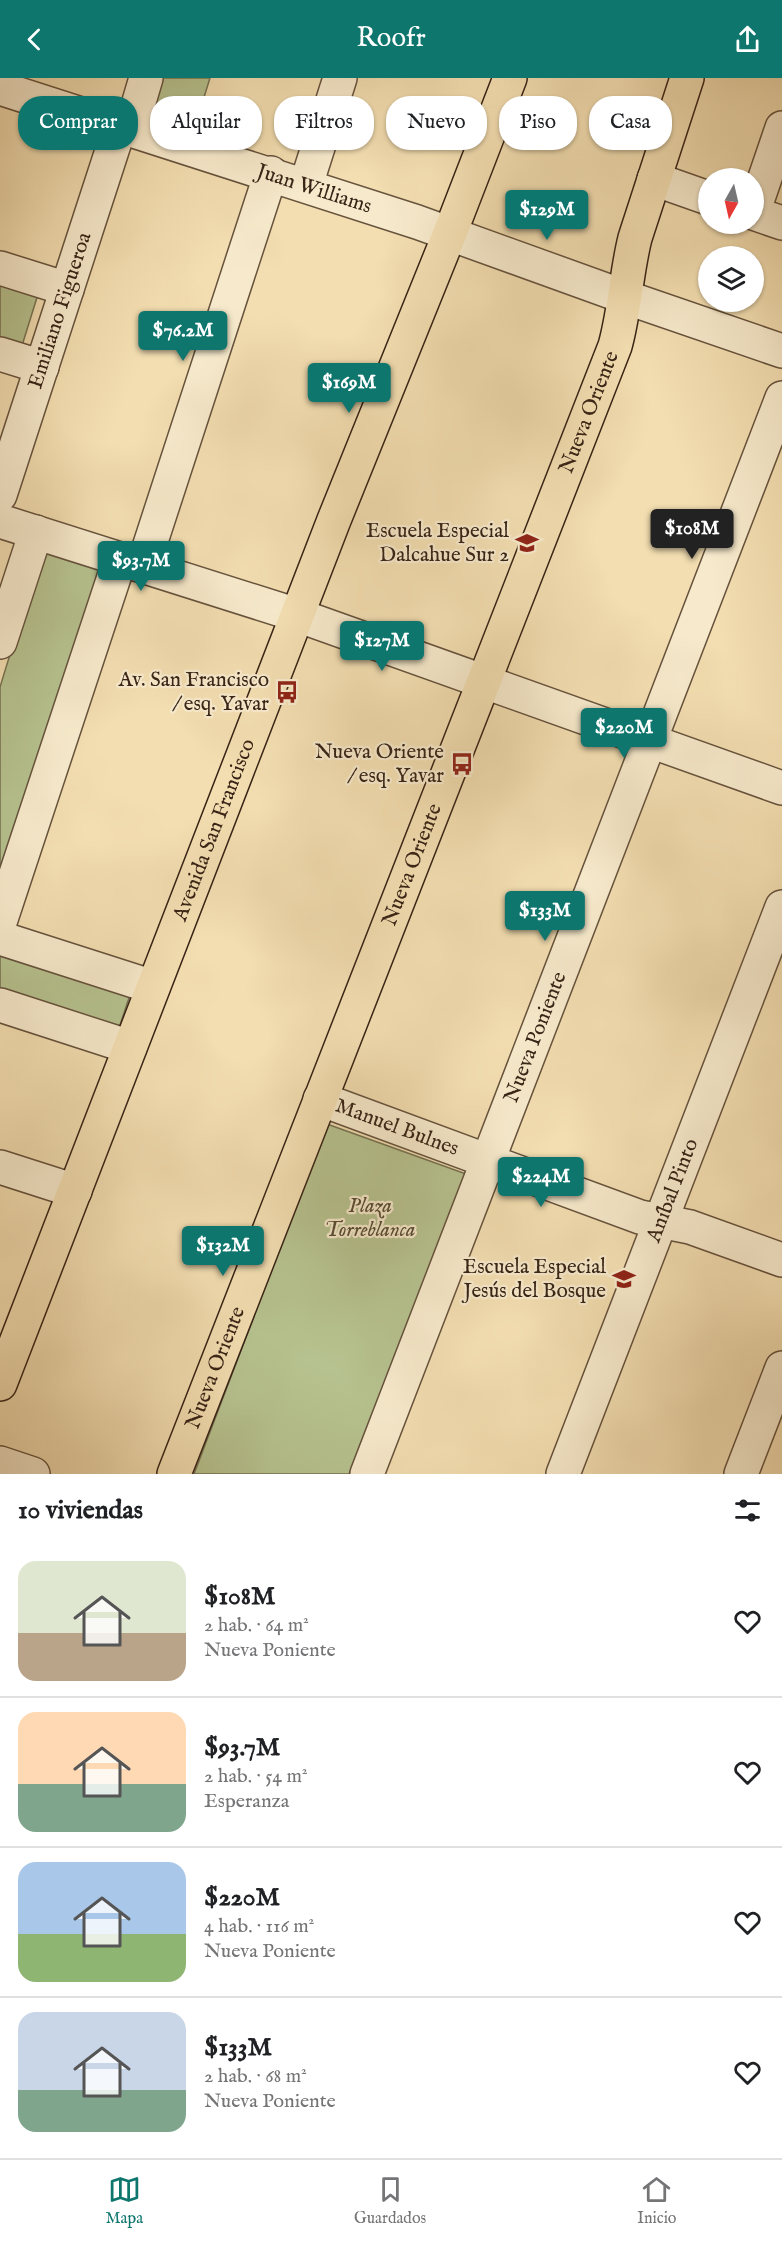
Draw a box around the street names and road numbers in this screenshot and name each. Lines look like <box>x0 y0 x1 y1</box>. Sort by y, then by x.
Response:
street label: Juan Williams <box>251 157 375 220</box>
street label: Emiliano Figueroa <box>22 228 98 392</box>
street label: Nueva Oriente <box>553 347 625 477</box>
street label: Avenida San Francisco <box>166 735 262 926</box>
street label: Nueva Oriente <box>376 799 448 930</box>
street label: Nueva Poniente <box>498 968 573 1107</box>
street label: Manuel Bulnes <box>331 1092 462 1162</box>
street label: Aníbal Pinto <box>640 1135 705 1247</box>
street label: Nueva Oriente <box>179 1302 252 1433</box>

